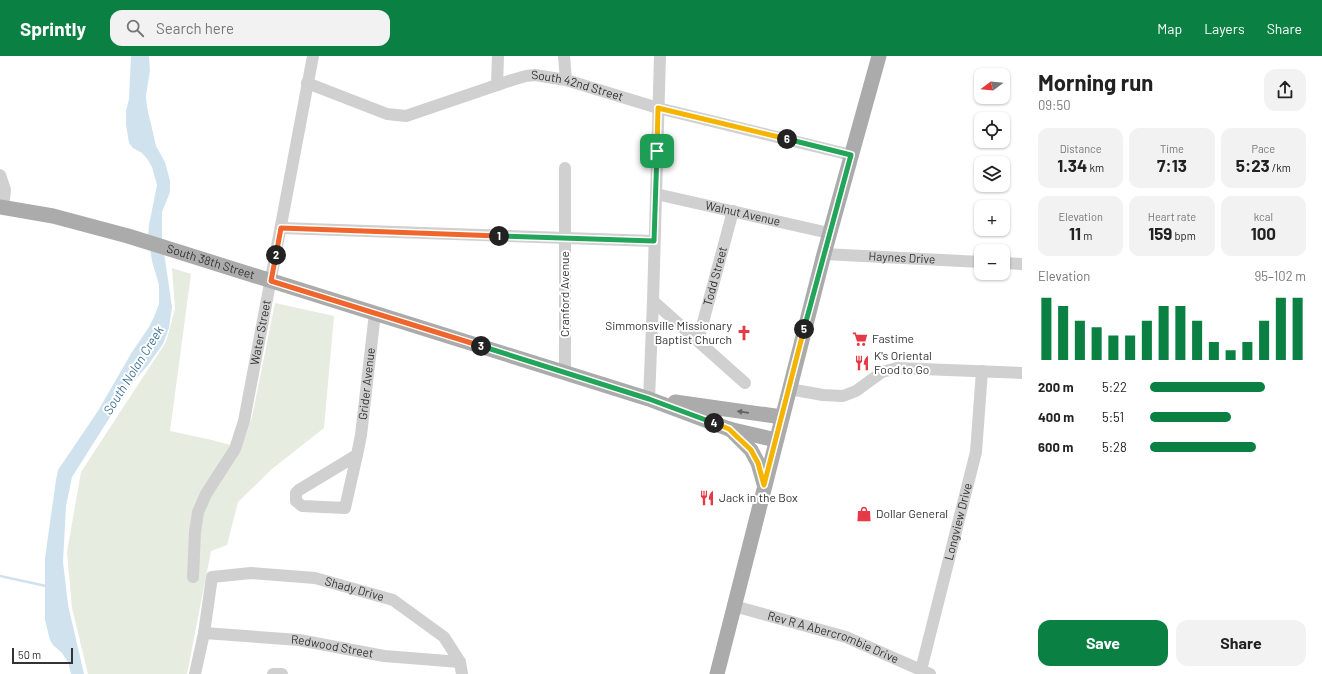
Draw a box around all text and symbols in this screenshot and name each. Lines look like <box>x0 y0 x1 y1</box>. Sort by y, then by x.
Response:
search box <box>110 10 390 46</box>
text: Sprintly <box>20 17 86 40</box>
icon: search <box>124 17 146 39</box>
text: Search here <box>156 19 234 37</box>
text: Map <box>1157 20 1182 37</box>
text: Layers <box>1204 20 1245 37</box>
text: Share <box>1267 20 1302 37</box>
street label: South 42nd Street <box>530 67 625 103</box>
north arrow <box>974 68 1010 104</box>
map controls <box>974 68 1010 280</box>
text: Morning run <box>1038 69 1153 95</box>
button: share <box>1264 69 1306 111</box>
text: 09:50 <box>1038 97 1071 113</box>
button: locate <box>974 112 1010 148</box>
pin: 6 <box>777 129 797 149</box>
text: 6 <box>784 132 790 145</box>
pin <box>640 134 674 168</box>
icon: arrive <box>646 140 668 162</box>
text: Distance <box>1060 142 1102 155</box>
text: Time <box>1160 142 1184 155</box>
text: Pace <box>1252 142 1275 155</box>
text: 1.34 <box>1057 155 1087 175</box>
text: 7:13 <box>1157 155 1187 175</box>
text: 5:23 <box>1236 155 1270 175</box>
button: layers <box>974 156 1010 192</box>
text: km <box>1087 161 1104 174</box>
text: /km <box>1270 161 1291 174</box>
street label: Walnut Avenue <box>704 197 782 228</box>
button: + <box>974 200 1010 236</box>
text: Elevation <box>1059 210 1103 223</box>
text: Heart rate <box>1148 210 1196 223</box>
text: kcal <box>1254 210 1273 223</box>
text: 11 <box>1069 223 1081 243</box>
text: 159 <box>1148 223 1172 243</box>
text: 100 <box>1251 223 1276 243</box>
pin: 1 <box>489 226 509 246</box>
text: 1 <box>497 229 501 242</box>
text: m <box>1081 229 1092 242</box>
text: bpm <box>1172 229 1196 242</box>
street label: South 38th Street <box>165 241 257 281</box>
button: − <box>974 244 1010 280</box>
pin: 2 <box>266 245 286 265</box>
street label: Todd Street <box>700 245 729 307</box>
text: 2 <box>273 248 279 261</box>
street label: Haynes Drive <box>868 248 936 266</box>
street label: Cranford Avenue <box>557 251 571 337</box>
text: Elevation <box>1038 268 1090 284</box>
text: 95–102 m <box>1254 268 1306 284</box>
street label: Water Street <box>247 298 273 366</box>
place label: Simmonsville Missionary Baptist Church <box>605 318 732 346</box>
pin: 5 <box>794 319 814 339</box>
water label: South Nolan Creek <box>99 322 167 417</box>
text: 5 <box>801 322 807 335</box>
church icon: Simmonsville Missionary Baptist Church <box>735 324 753 342</box>
supermarket icon: Fastime <box>851 330 869 348</box>
place label: Fastime <box>872 331 914 345</box>
pin: 3 <box>471 336 491 356</box>
text: 3 <box>478 339 484 352</box>
street label: Grider Avenue <box>355 347 377 421</box>
place label: K's Oriental Food to Go <box>874 348 932 376</box>
restaurant icon: K's Oriental Food to Go <box>853 354 871 372</box>
text: 200 m <box>1038 379 1074 395</box>
text: 5:22 <box>1102 379 1127 395</box>
one-way arrow <box>737 408 749 415</box>
text: 400 m <box>1038 409 1074 425</box>
text: 5:51 <box>1102 409 1124 425</box>
pin: 4 <box>704 413 724 433</box>
text: 4 <box>711 416 717 429</box>
text: 600 m <box>1038 439 1073 455</box>
text: 5:28 <box>1102 439 1127 455</box>
street label: Longview Drive <box>941 481 974 561</box>
restaurant icon: Jack in the Box <box>698 489 716 507</box>
place label: Jack in the Box <box>719 490 798 504</box>
shop icon: Dollar General <box>855 505 873 523</box>
place label: Dollar General <box>876 506 948 520</box>
street label: Shady Drive <box>324 573 386 603</box>
street label: Rev R A Abercrombie Drive <box>766 608 901 665</box>
button: Save <box>1038 620 1168 666</box>
button: Share <box>1176 620 1306 666</box>
street label: Redwood Street <box>291 631 375 660</box>
scale bar <box>12 646 73 665</box>
text: 50 m <box>18 648 41 661</box>

